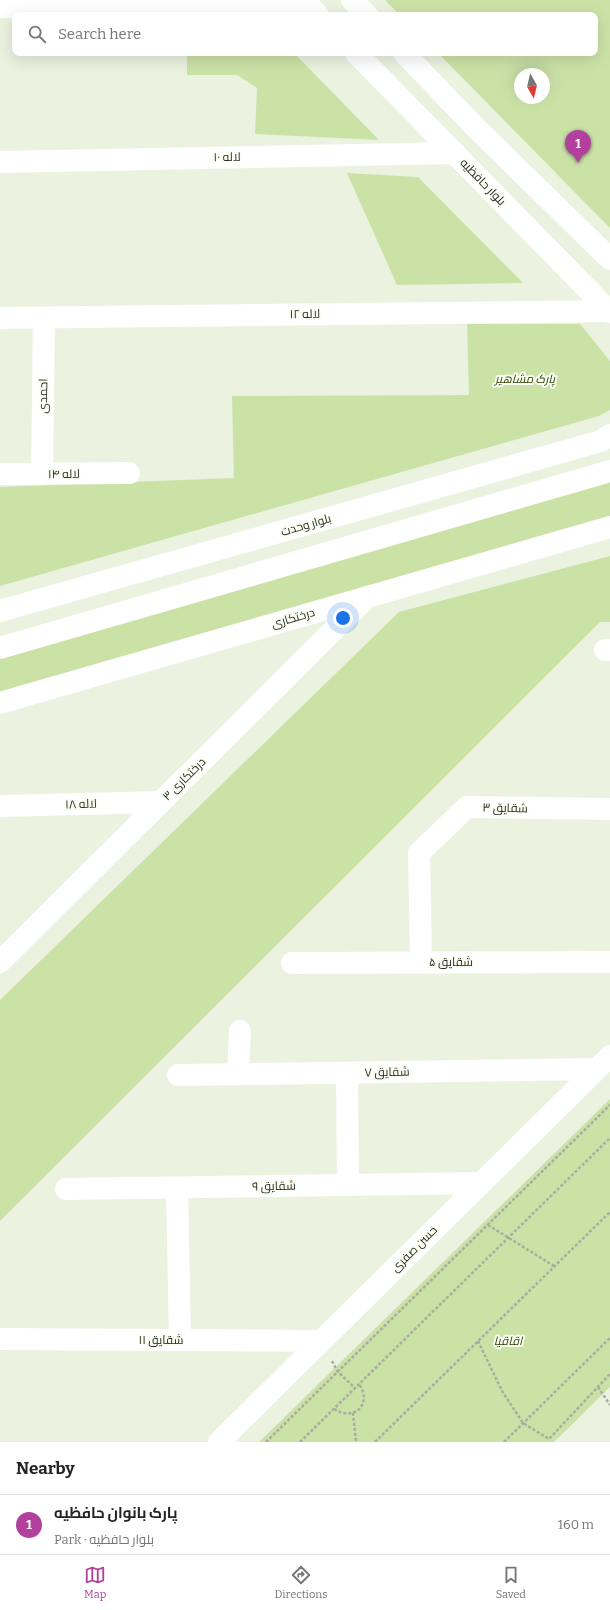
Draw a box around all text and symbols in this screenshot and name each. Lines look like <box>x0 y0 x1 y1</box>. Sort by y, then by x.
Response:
search box <box>12 12 598 56</box>
icon: search <box>26 23 48 45</box>
text: Search here <box>58 25 141 43</box>
north arrow <box>514 68 550 104</box>
pin: 1 <box>565 130 591 163</box>
street label: لاله ۱۰ <box>213 150 241 164</box>
street label: بلوار حافظیه <box>457 156 509 208</box>
street label: لاله ۱۲ <box>290 307 320 321</box>
park label: پارک مشاهیر <box>493 372 556 387</box>
street label: احمدی <box>36 378 50 414</box>
street label: لاله ۱۴ <box>48 467 80 481</box>
street label: بلوار وحدت <box>279 511 333 539</box>
street label: درختکاری <box>270 605 317 631</box>
your location <box>333 608 353 628</box>
street label: درختکاری ۳ <box>160 754 209 803</box>
street label: لاله ۱۸ <box>65 796 97 812</box>
street label: شقایق ۳ <box>482 801 528 815</box>
street label: شقایق ۵ <box>429 955 473 969</box>
street label: شقایق ۷ <box>364 1065 410 1079</box>
street label: شقایق ۹ <box>252 1179 296 1193</box>
street label: حسن صفری <box>388 1223 440 1275</box>
street label: شقایق ۱۱ <box>139 1333 184 1347</box>
park label: اقاقیا <box>494 1334 524 1348</box>
text: Nearby <box>16 1458 75 1479</box>
text: پارک بانوان حافظیه <box>54 1504 177 1522</box>
text: 1 <box>26 1517 32 1532</box>
text: 160 m <box>558 1517 594 1532</box>
text: Park · بلوار حافظیه <box>54 1532 154 1547</box>
tab: Map <box>84 1564 106 1601</box>
tab: Directions <box>275 1564 327 1601</box>
tab: Saved <box>496 1564 526 1601</box>

